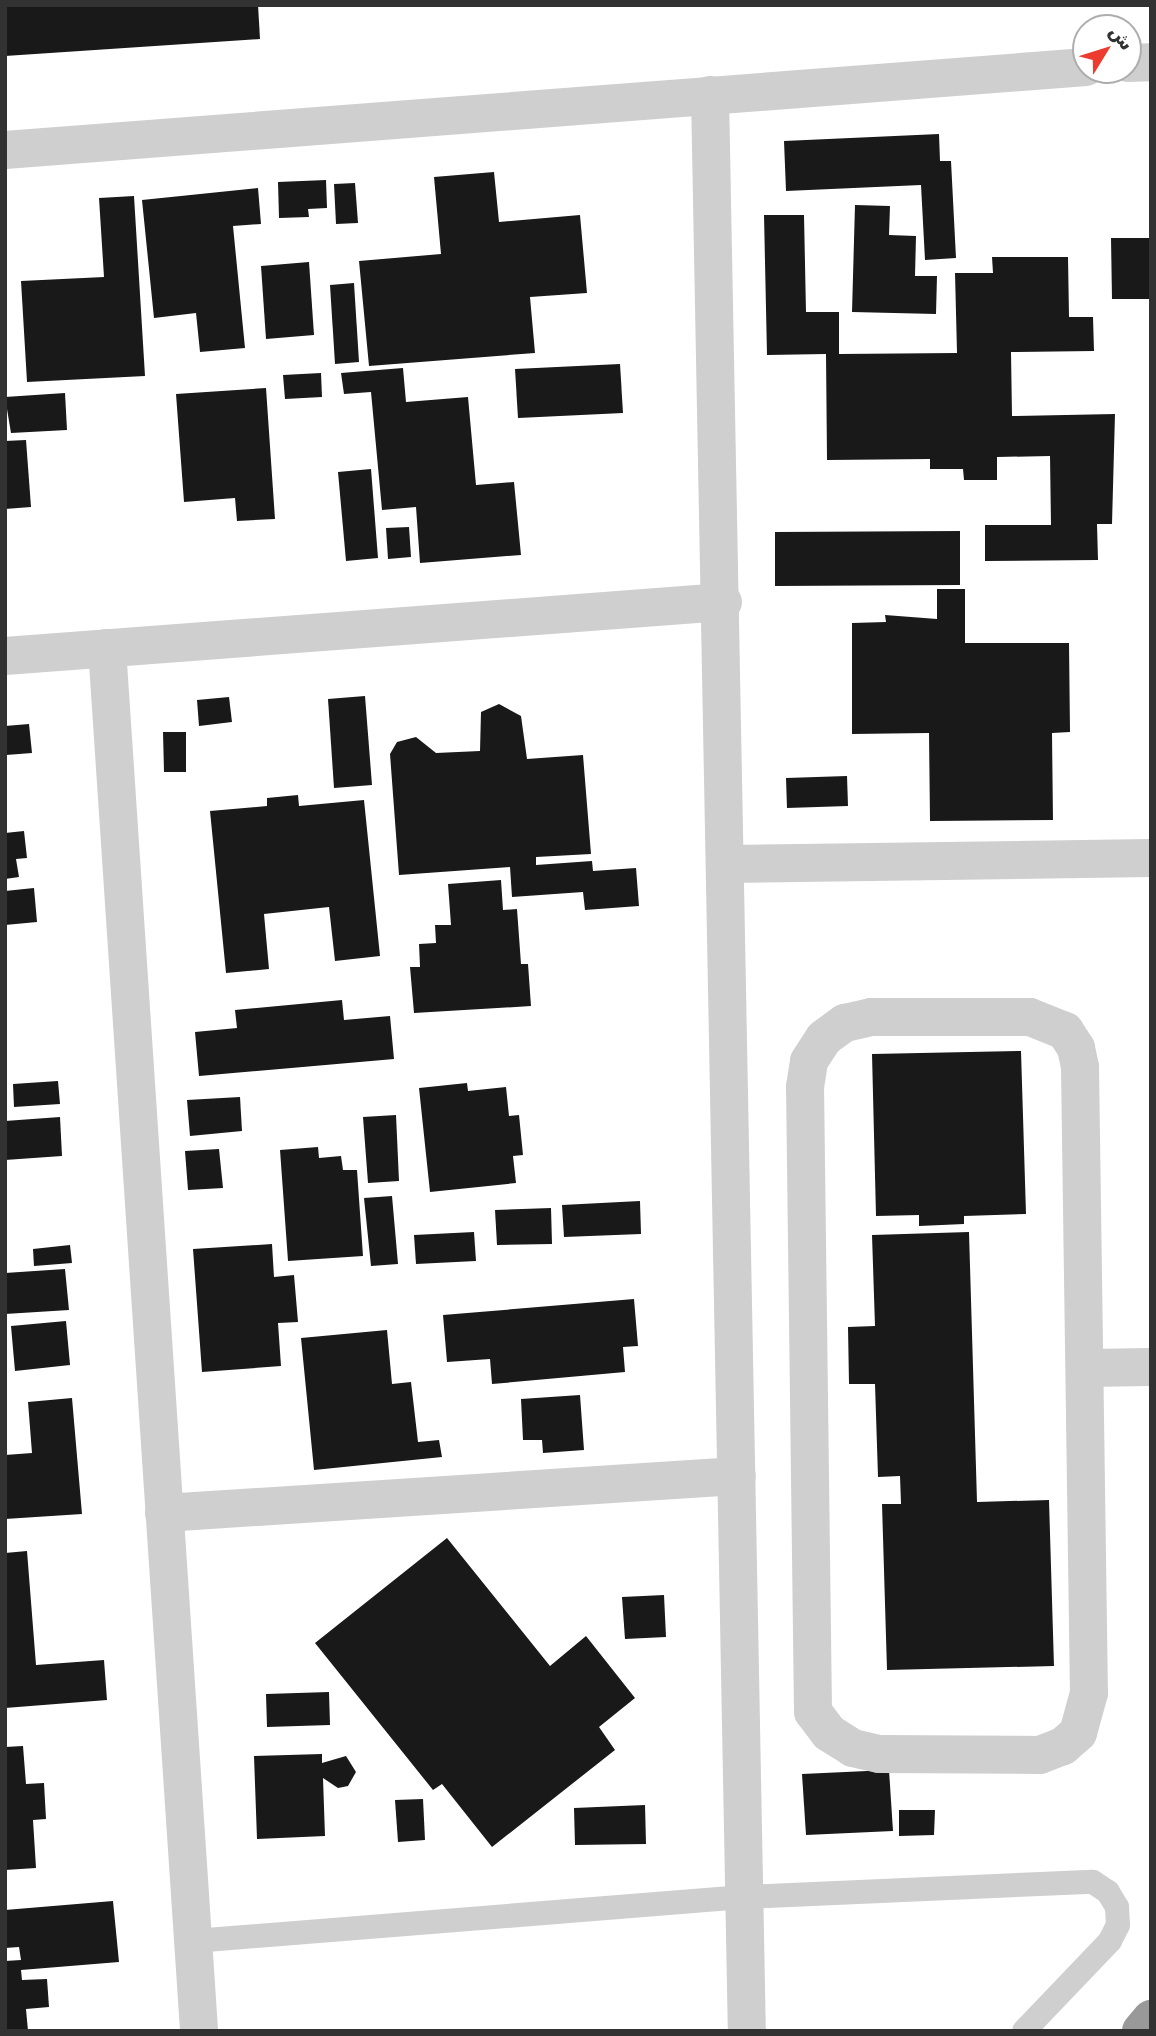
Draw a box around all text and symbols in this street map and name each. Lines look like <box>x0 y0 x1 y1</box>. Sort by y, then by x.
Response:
north arrow <box>1072 14 1142 84</box>
text: ش <box>1105 20 1139 54</box>

